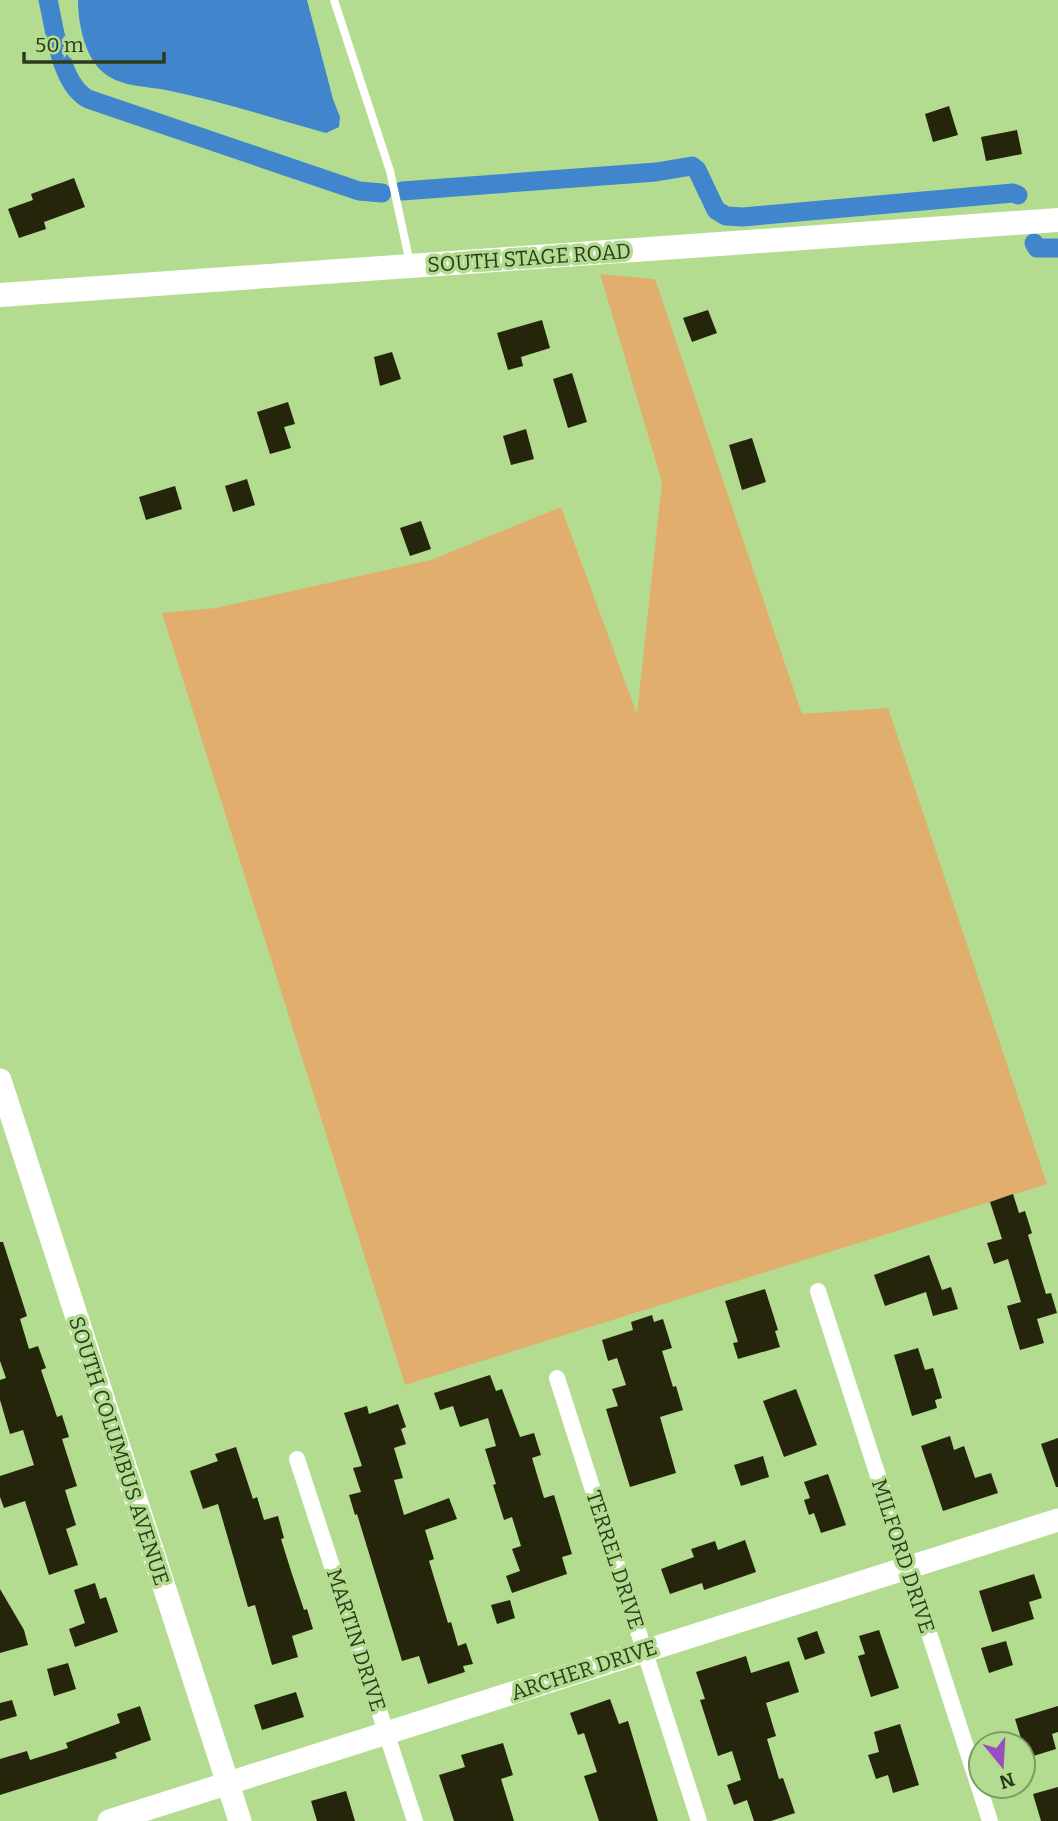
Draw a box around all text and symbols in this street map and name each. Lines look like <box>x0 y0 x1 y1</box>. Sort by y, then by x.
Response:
scale bar <box>24 21 164 65</box>
text: 50 m <box>35 32 84 58</box>
street label: SOUTH STAGE ROAD <box>426 238 632 278</box>
street label: SOUTH COLUMBUS AVENUE <box>63 1313 175 1589</box>
street label: MILFORD DRIVE <box>866 1476 940 1636</box>
street label: TERREL DRIVE <box>580 1487 650 1633</box>
street label: MARTIN DRIVE <box>321 1565 391 1715</box>
street label: ARCHER DRIVE <box>508 1634 660 1706</box>
north arrow <box>967 1730 1037 1800</box>
text: N <box>996 1767 1018 1794</box>

